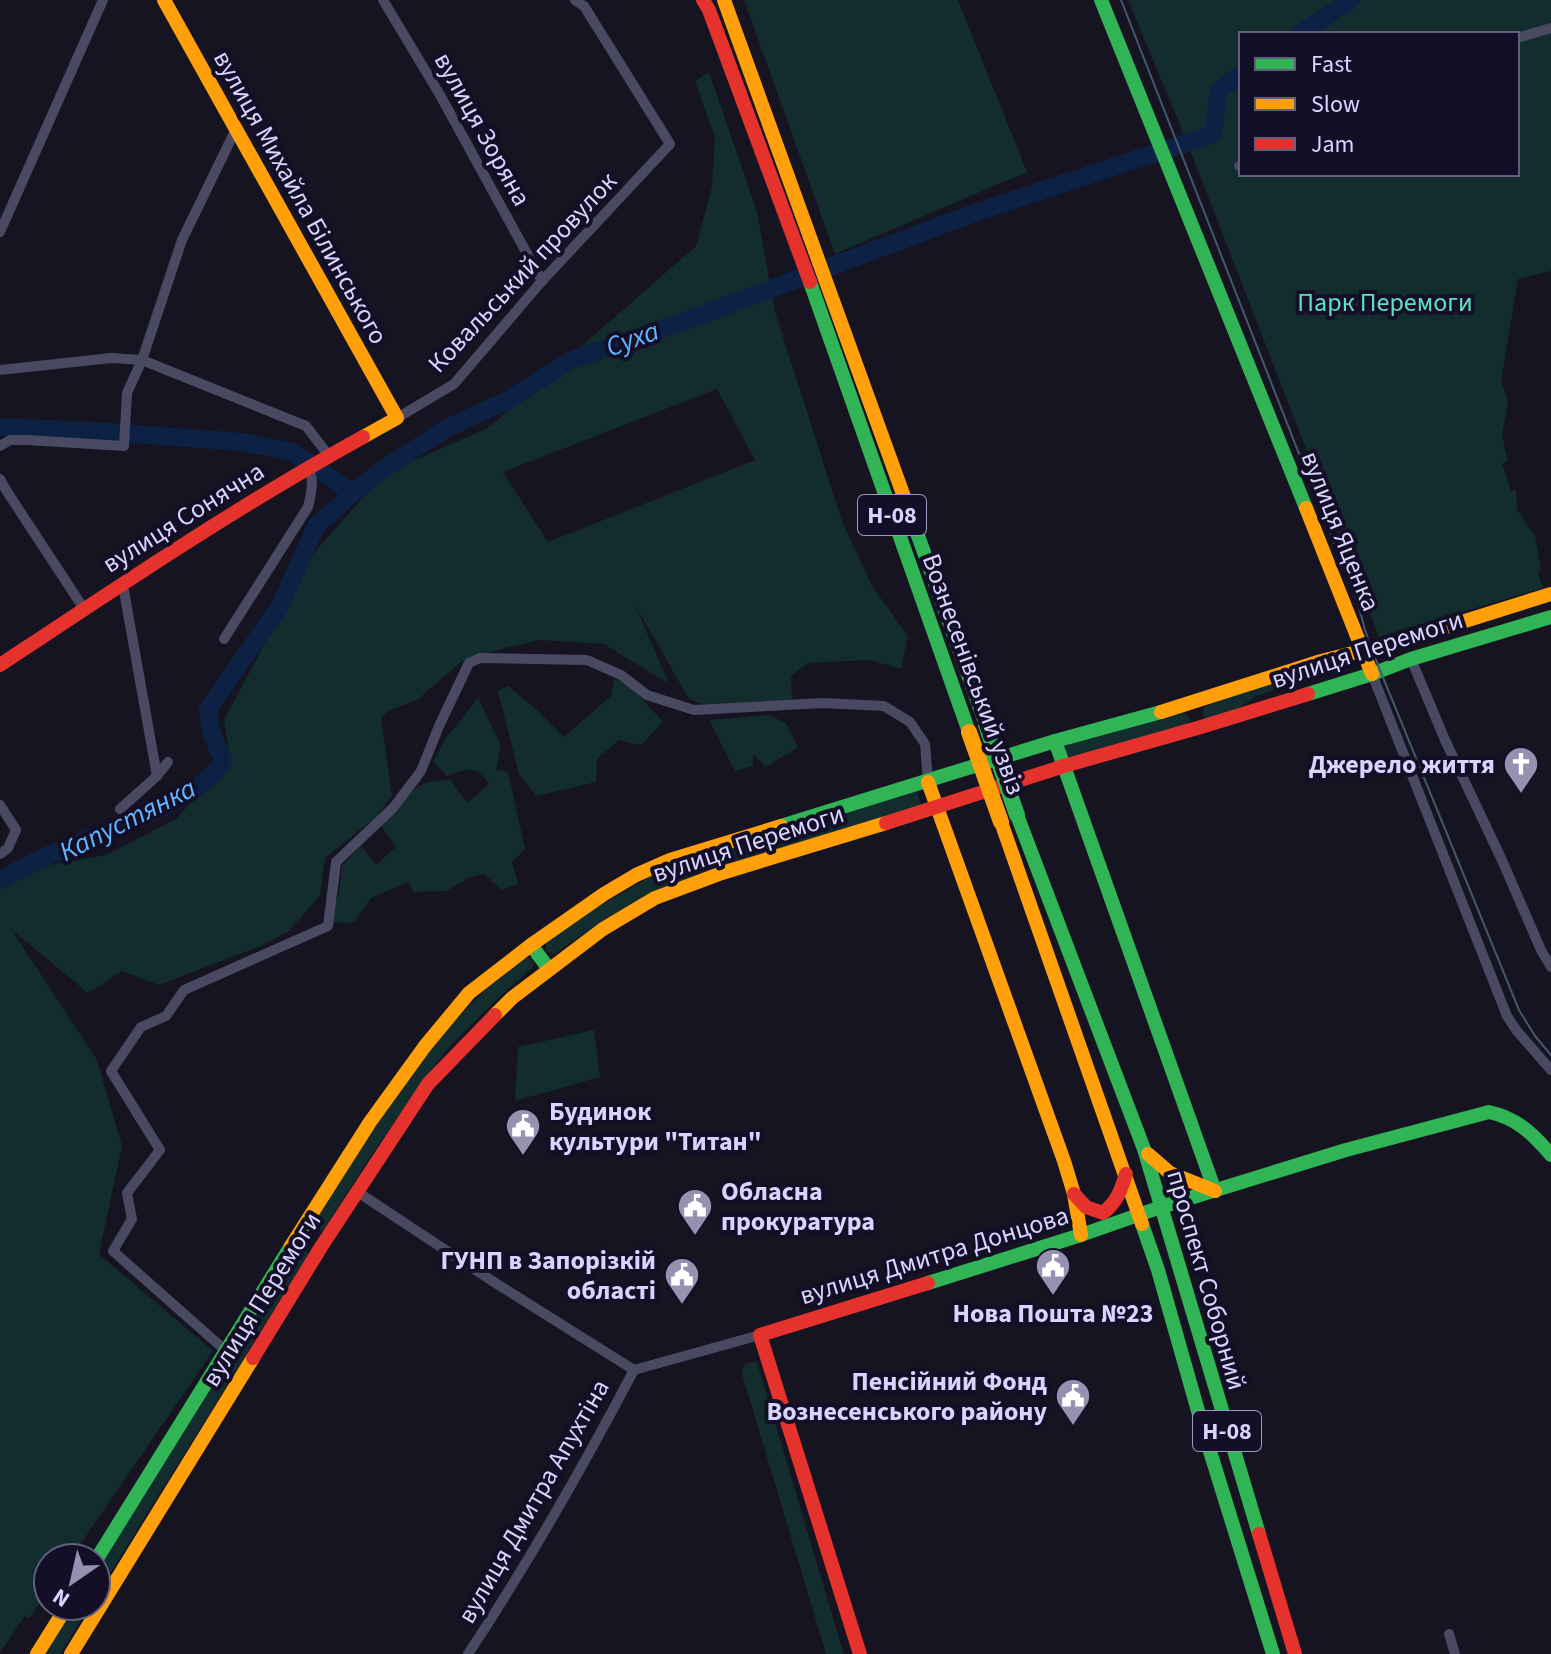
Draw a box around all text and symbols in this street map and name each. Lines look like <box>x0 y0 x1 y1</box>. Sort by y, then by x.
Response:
legend <box>1239 32 1519 176</box>
street label: вулиця Михайла Білинського <box>204 44 397 351</box>
street label: вулиця Зоряна <box>425 46 540 213</box>
text: Fast <box>1311 47 1352 82</box>
text: Slow <box>1311 87 1360 122</box>
text: Jam <box>1311 127 1355 162</box>
street label: Ковальський провулок <box>419 164 626 381</box>
park label: Парк Перемоги <box>1297 284 1473 321</box>
water label: Суха <box>600 311 665 367</box>
street label: вулиця Яценка <box>1292 446 1389 617</box>
street label: вулиця Сонячна <box>95 453 271 582</box>
road number: Н-08 <box>858 495 926 535</box>
street label: Вознесенівський узвіз <box>913 549 1034 800</box>
street label: вулиця Перемоги <box>1267 601 1468 698</box>
church icon: Джерело життя <box>1502 745 1540 795</box>
place label: Джерело життя <box>1309 746 1495 783</box>
water label: Капустянка <box>52 768 203 871</box>
street label: вулиця Перемоги <box>648 795 849 892</box>
place label: Будинок культури "Титан" <box>549 1093 762 1160</box>
public building icon: Будинок культури "Титан" <box>504 1107 542 1157</box>
street label: проспект Соборний <box>1157 1166 1256 1394</box>
place label: Обласна прокуратура <box>721 1173 875 1240</box>
public building icon: Обласна прокуратура <box>676 1187 714 1237</box>
street label: вулиця Дмитра Донцова <box>795 1197 1073 1314</box>
street label: вулиця Перемоги <box>193 1205 330 1394</box>
place label: ГУНП в Запорізкій області <box>441 1242 656 1309</box>
public building icon: Нова Пошта №23 <box>1034 1247 1072 1297</box>
public building icon: ГУНП в Запорізкій області <box>663 1256 701 1306</box>
place label: Нова Пошта №23 <box>953 1295 1153 1332</box>
place label: Пенсійний Фонд Вознесенського району <box>766 1363 1047 1430</box>
street label: вулиця Дмитра Апухтіна <box>448 1372 619 1630</box>
public building icon: Пенсійний Фонд Вознесенського району <box>1054 1377 1092 1427</box>
road number: Н-08 <box>1193 1411 1261 1451</box>
north arrow <box>32 1542 112 1622</box>
text: N <box>46 1580 76 1615</box>

